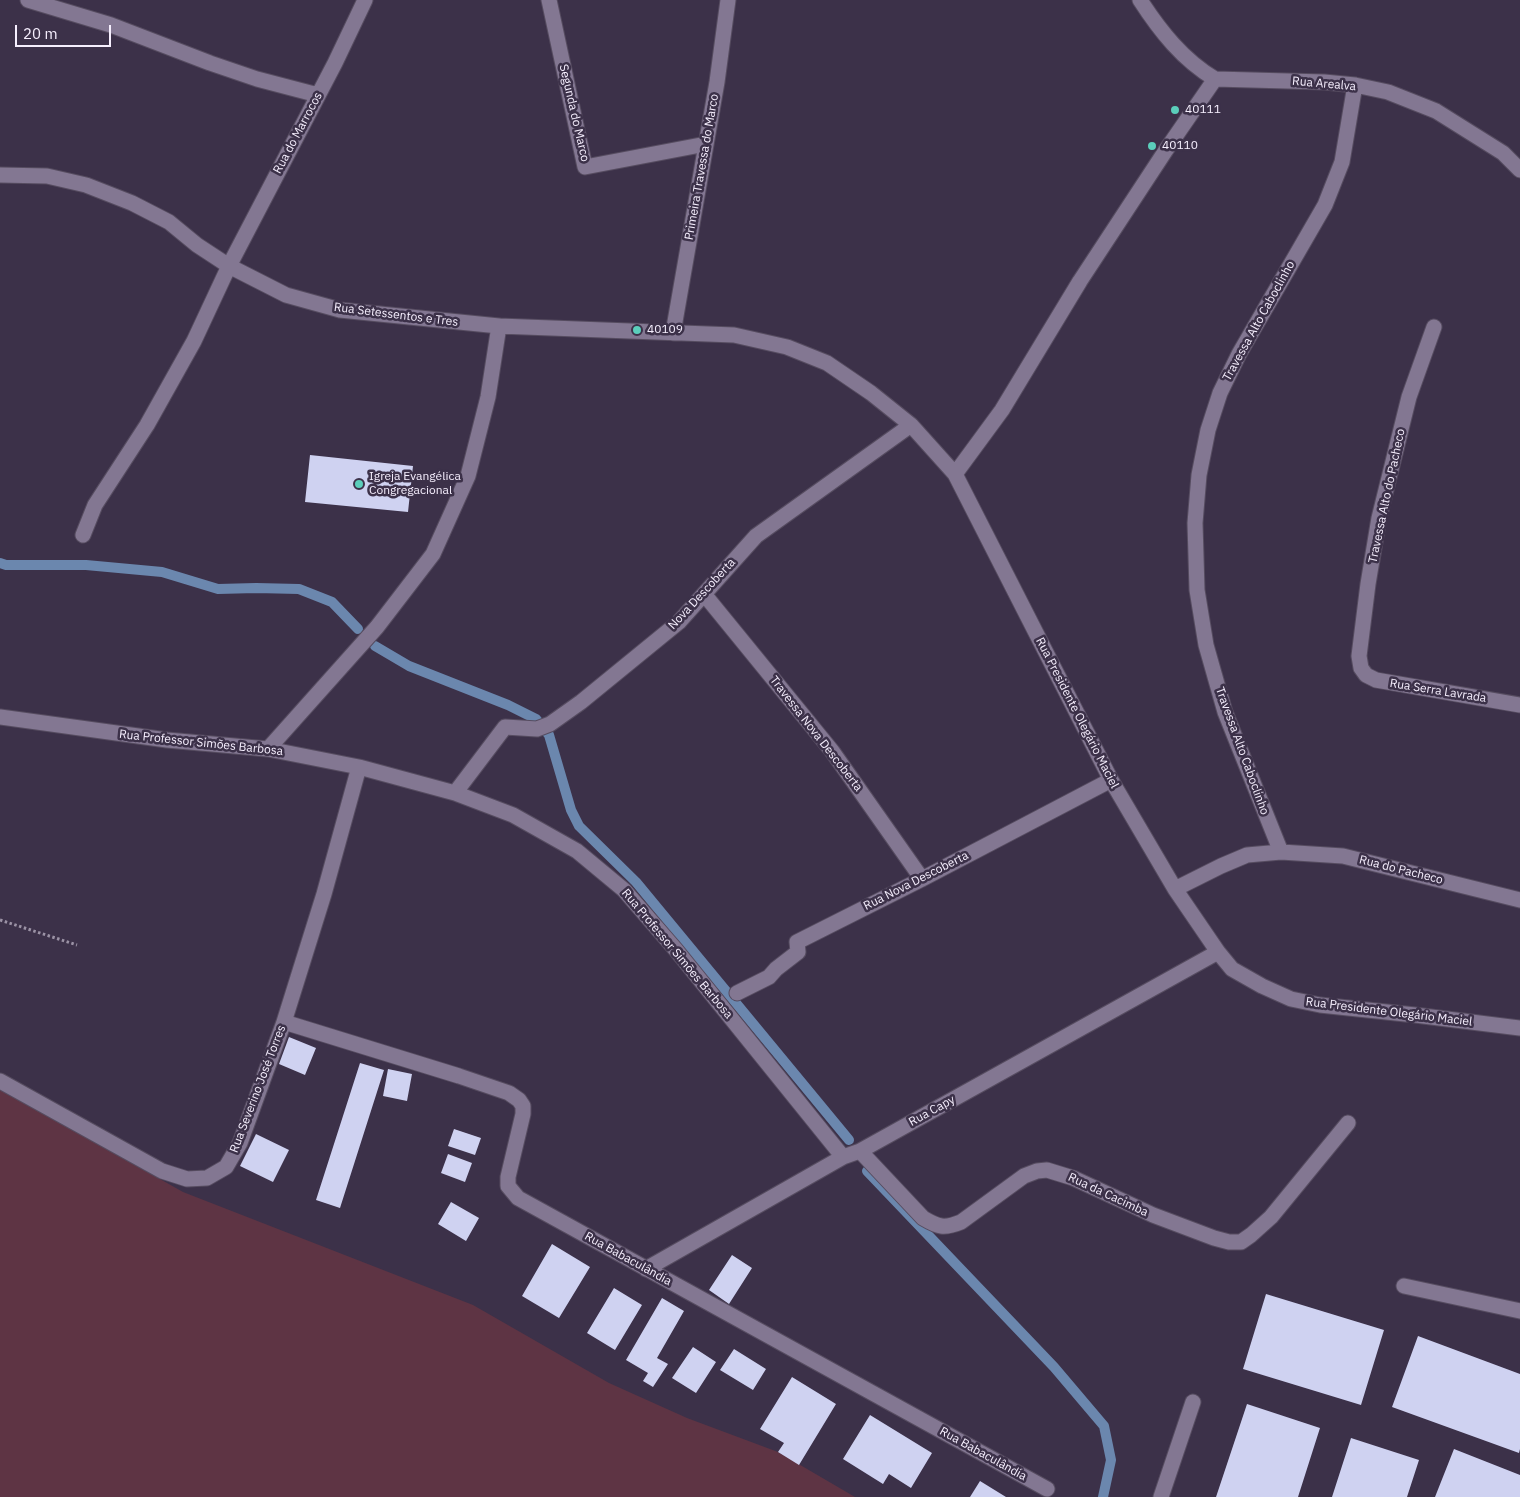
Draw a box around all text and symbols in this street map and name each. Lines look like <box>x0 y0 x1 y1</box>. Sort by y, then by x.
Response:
scale bar <box>18 15 114 47</box>
text: 20 m <box>23 24 58 43</box>
street label: Segunda do Marco <box>556 63 592 163</box>
street label: Rua Arealva <box>1291 74 1357 94</box>
street label: Rua do Marrocos <box>270 90 326 176</box>
street label: Primeira Travessa do Marco <box>682 93 722 241</box>
place label: 40111 <box>1185 103 1221 117</box>
marker: 40111 <box>1169 104 1181 116</box>
place label: 40110 <box>1162 139 1198 153</box>
marker: 40110 <box>1146 140 1158 152</box>
street label: Travessa Alto Caboclinho <box>1220 258 1298 384</box>
street label: Rua Setessentos e Tres <box>333 300 459 330</box>
place label: 40109 <box>647 323 683 337</box>
marker: 40109 <box>631 324 643 336</box>
street label: Travessa Alto do Pacheco <box>1366 427 1408 565</box>
place label: Igreja Evangélica Congregacional <box>369 470 461 498</box>
marker: Igreja Evangélica Congregacional <box>353 478 365 490</box>
street label: Nova Descoberta <box>665 555 739 633</box>
street label: Rua Presidente Olegário Maciel <box>1033 635 1121 791</box>
street label: Travessa Nova Descoberta <box>767 674 865 794</box>
street label: Rua Serra Lavrada <box>1389 676 1487 706</box>
street label: Travessa Alto Caboclinho <box>1212 685 1272 817</box>
street label: Rua Professor Simões Barbosa <box>118 727 284 759</box>
street label: Rua Nova Descoberta <box>861 848 971 914</box>
street label: Rua do Pacheco <box>1358 853 1444 887</box>
street label: Rua Professor Simões Barbosa <box>618 886 736 1022</box>
street label: Rua Presidente Olegário Maciel <box>1305 995 1473 1029</box>
street label: Rua Severino José Torres <box>227 1023 289 1155</box>
street label: Rua Capy <box>906 1092 958 1130</box>
street label: Rua da Cacimba <box>1066 1170 1150 1220</box>
street label: Rua Babaculândia <box>582 1229 674 1289</box>
street label: Rua Babaculândia <box>937 1424 1029 1484</box>

